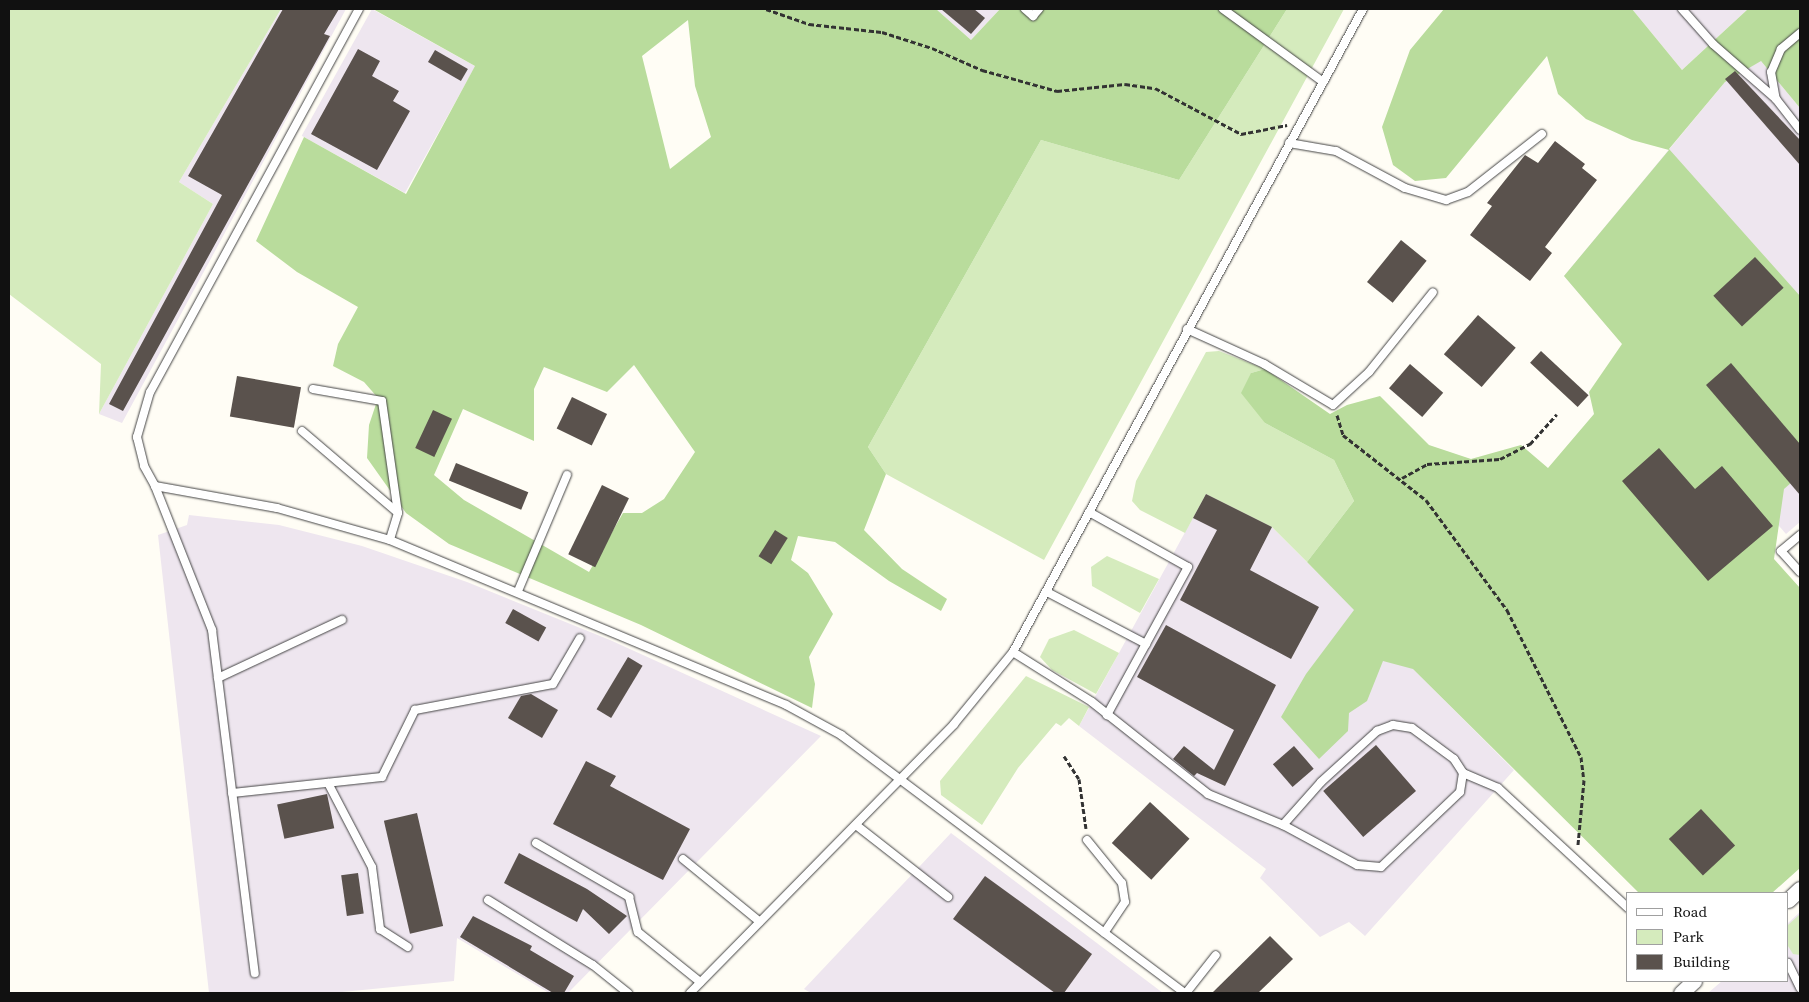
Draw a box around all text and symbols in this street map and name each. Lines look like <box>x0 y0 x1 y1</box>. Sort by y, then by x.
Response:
legend <box>1626 892 1789 982</box>
text: Road <box>1673 901 1707 922</box>
text: Park <box>1673 926 1704 947</box>
text: Building <box>1673 951 1730 972</box>

